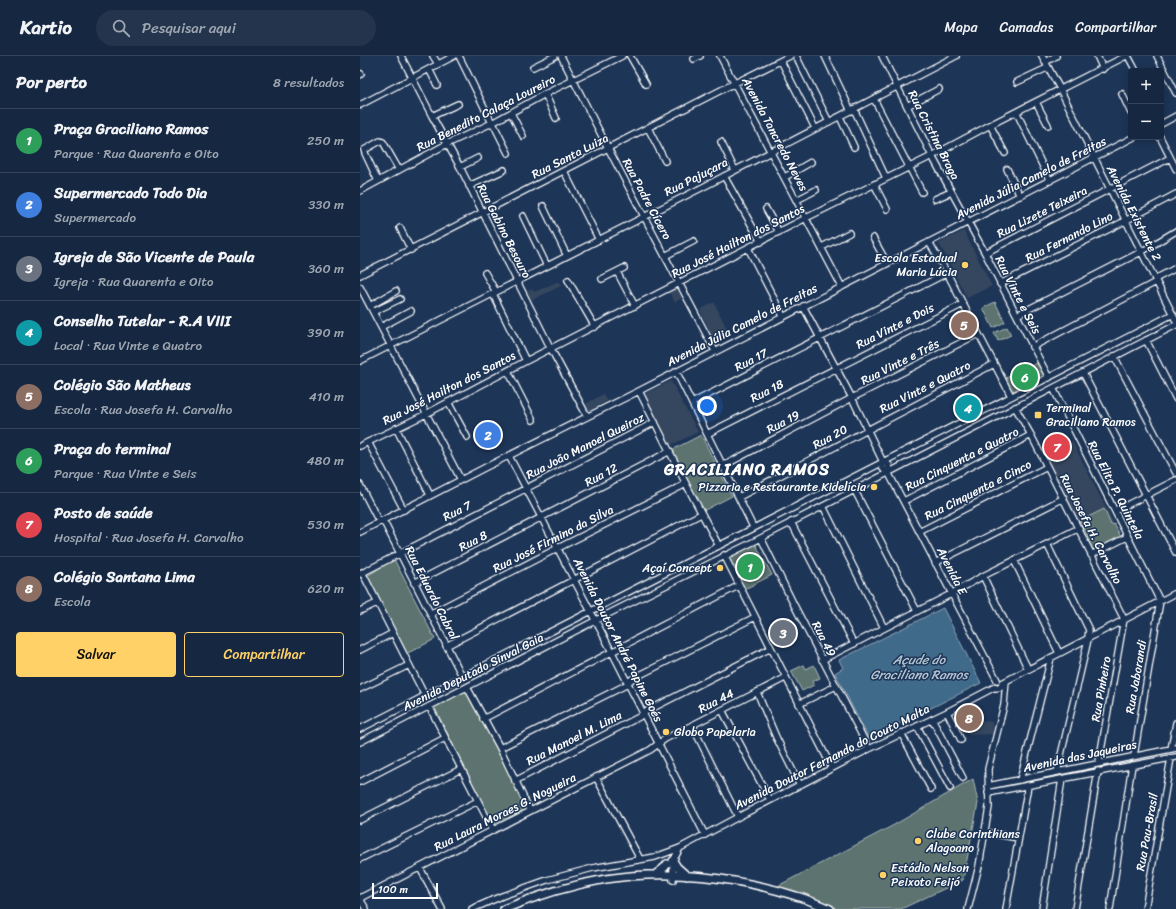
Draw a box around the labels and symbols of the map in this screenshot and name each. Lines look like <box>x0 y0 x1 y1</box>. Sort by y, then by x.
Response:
street label: Rua Benedito Calaça Loureiro <box>413 68 559 158</box>
street label: Avenida Tancredo Neves <box>735 72 814 195</box>
street label: Rua Cristina Braga <box>902 86 966 184</box>
street label: Rua Santa Luiza <box>527 127 613 185</box>
street label: Avenida Júlia Camelo de Freitas <box>951 130 1111 226</box>
street label: Rua Pajuçara <box>660 151 732 203</box>
street label: Rua Padre Cícero <box>616 154 678 244</box>
street label: Avenida Existente 2 <box>1100 160 1168 265</box>
street label: Rua Gabino Besouro <box>471 180 537 282</box>
street label: Rua Lizete Teixeira <box>993 180 1091 244</box>
street label: Rua José Hailton dos Santos <box>667 198 809 284</box>
street label: Rua Fernando Lino <box>1021 205 1117 269</box>
place label: Escola Estadual Maria Lúcia <box>875 247 958 283</box>
street label: Rua Vinte e Seis <box>989 252 1047 339</box>
marker: Escola Estadual Maria Lúcia <box>960 260 970 270</box>
street label: Avenida Júlia Camelo de Freitas <box>662 277 822 373</box>
street label: Rua Vinte e Dois <box>852 297 939 355</box>
pin: 5 <box>951 310 977 340</box>
street label: Rua Vinte e Três <box>857 332 944 391</box>
street label: Rua 17 <box>730 342 773 378</box>
street label: Rua José Hailton dos Santos <box>378 345 520 431</box>
street label: Rua Vinte e Quatro <box>875 354 975 420</box>
pin: 6 <box>1012 362 1038 392</box>
street label: Rua 18 <box>746 373 788 409</box>
pin: 4 <box>955 393 981 423</box>
your location <box>697 396 717 416</box>
place label: Terminal Graciliano Ramos <box>1046 397 1136 433</box>
street label: Rua 19 <box>762 404 804 440</box>
street label: Rua João Manoel Queiroz <box>522 406 648 485</box>
marker: Terminal Graciliano Ramos <box>1033 410 1043 420</box>
street label: Rua 20 <box>808 418 852 455</box>
pin: 2 <box>475 420 501 450</box>
street label: Rua Cinquenta e Quatro <box>901 421 1023 497</box>
pin: 7 <box>1044 432 1070 462</box>
street label: Rua Elita P. Quintela <box>1082 437 1151 544</box>
street label: Rua Cinquenta e Cinco <box>920 453 1036 527</box>
district label: GRACILIANO RAMOS <box>663 455 830 484</box>
street label: Rua 12 <box>580 457 622 493</box>
street label: Rua Josefa H. Carvalho <box>1054 470 1128 588</box>
place label: Pizzaria e Restaurante Kidelícia <box>698 476 867 498</box>
marker: Pizzaria e Restaurante Kidelícia <box>869 482 879 492</box>
street label: Rua 7 <box>439 494 476 528</box>
street label: Rua José Firmino da Silva <box>489 499 617 579</box>
street label: Rua 8 <box>455 524 491 558</box>
street label: Rua Eduardo Cabral <box>399 542 465 644</box>
street label: Avenida E <box>930 542 974 600</box>
pin: 1 <box>737 552 763 582</box>
street label: Avenida Doutor André Papine Goés <box>566 553 669 727</box>
place label: Açaí Concept <box>641 557 712 579</box>
marker: Açaí Concept <box>715 563 725 573</box>
street label: Rua 49 <box>806 617 842 661</box>
pin: 3 <box>770 618 796 648</box>
street label: Avenida Deputado Sinval Gaia <box>398 627 548 718</box>
street label: Rua Jaborandi <box>1119 638 1153 715</box>
water label: Açude do Graciliano Ramos <box>870 648 969 686</box>
street label: Rua Pinheiro <box>1084 654 1118 724</box>
street label: Rua 44 <box>694 682 738 719</box>
street label: Avenida Doutor Fernando do Couto Malta <box>730 698 934 816</box>
pin: 8 <box>956 703 982 733</box>
street label: Rua Manoel M. Lima <box>522 704 627 772</box>
place label: Globo Papelaria <box>674 721 756 743</box>
marker: Globo Papelaria <box>661 727 671 737</box>
street label: Avenida das Jaqueiras <box>1020 733 1139 779</box>
street label: Rua Laura Moraes G. Nogueira <box>430 766 581 857</box>
street label: Rua Pau-Brasil <box>1129 791 1165 873</box>
place label: Clube Corinthians Alagoano <box>925 823 1021 859</box>
marker: Clube Corinthians Alagoano <box>913 836 923 846</box>
place label: Estádio Nelson Peixoto Feijó <box>891 857 969 893</box>
marker: Estádio Nelson Peixoto Feijó <box>878 870 888 880</box>
scale bar <box>372 881 438 900</box>

